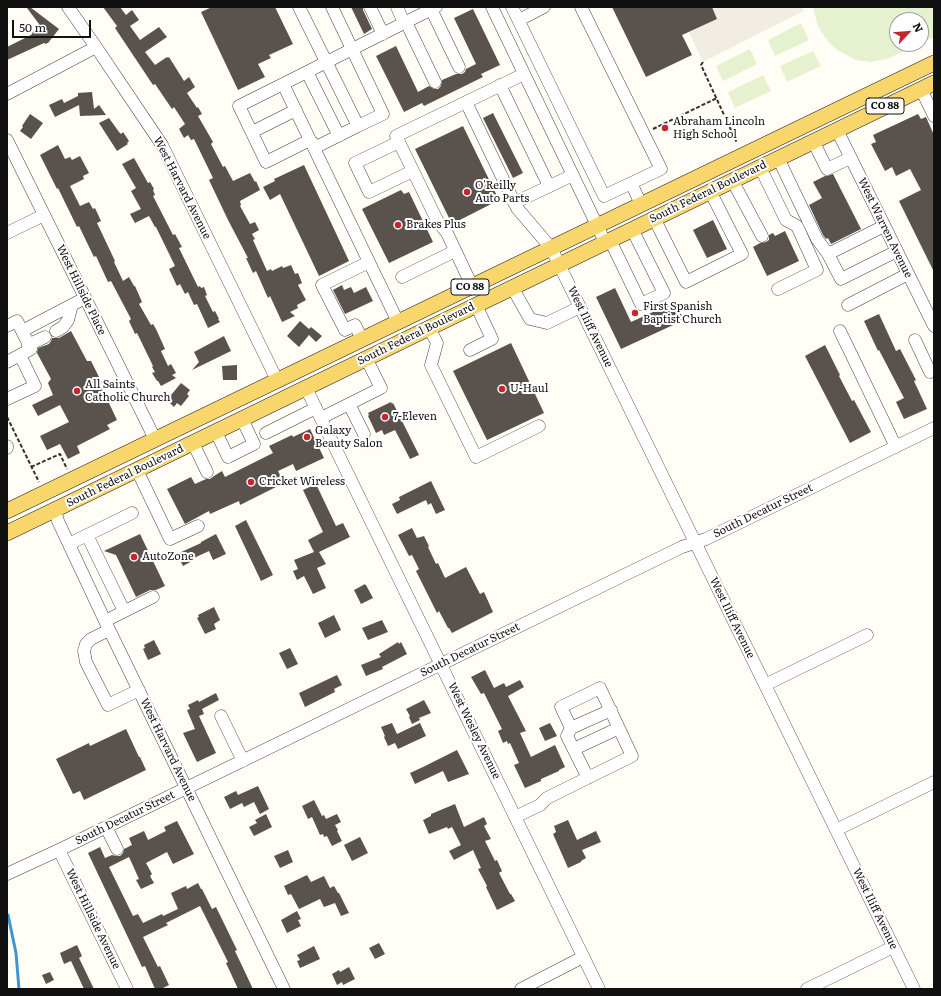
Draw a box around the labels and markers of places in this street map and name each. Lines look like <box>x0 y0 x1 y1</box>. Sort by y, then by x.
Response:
place label: Abraham Lincoln High School <box>673 115 765 141</box>
marker: Abraham Lincoln High School <box>660 123 670 133</box>
place label: O'Reilly Auto Parts <box>475 179 529 205</box>
marker: O'Reilly Auto Parts <box>462 187 472 197</box>
place label: Brakes Plus <box>406 218 466 232</box>
marker: Brakes Plus <box>393 220 403 230</box>
place label: First Spanish Baptist Church <box>643 300 722 326</box>
marker: First Spanish Baptist Church <box>630 308 640 318</box>
place label: All Saints Catholic Church <box>85 378 171 404</box>
place label: U-Haul <box>510 382 548 396</box>
marker: U-Haul <box>497 384 507 394</box>
marker: All Saints Catholic Church <box>72 386 82 396</box>
place label: 7-Eleven <box>393 410 437 424</box>
marker: 7-Eleven <box>380 412 390 422</box>
place label: Galaxy Beauty Salon <box>315 424 383 450</box>
marker: Galaxy Beauty Salon <box>302 432 312 442</box>
place label: Cricket Wireless <box>259 475 345 489</box>
marker: Cricket Wireless <box>246 477 256 487</box>
place label: AutoZone <box>142 550 194 564</box>
marker: AutoZone <box>129 552 139 562</box>

